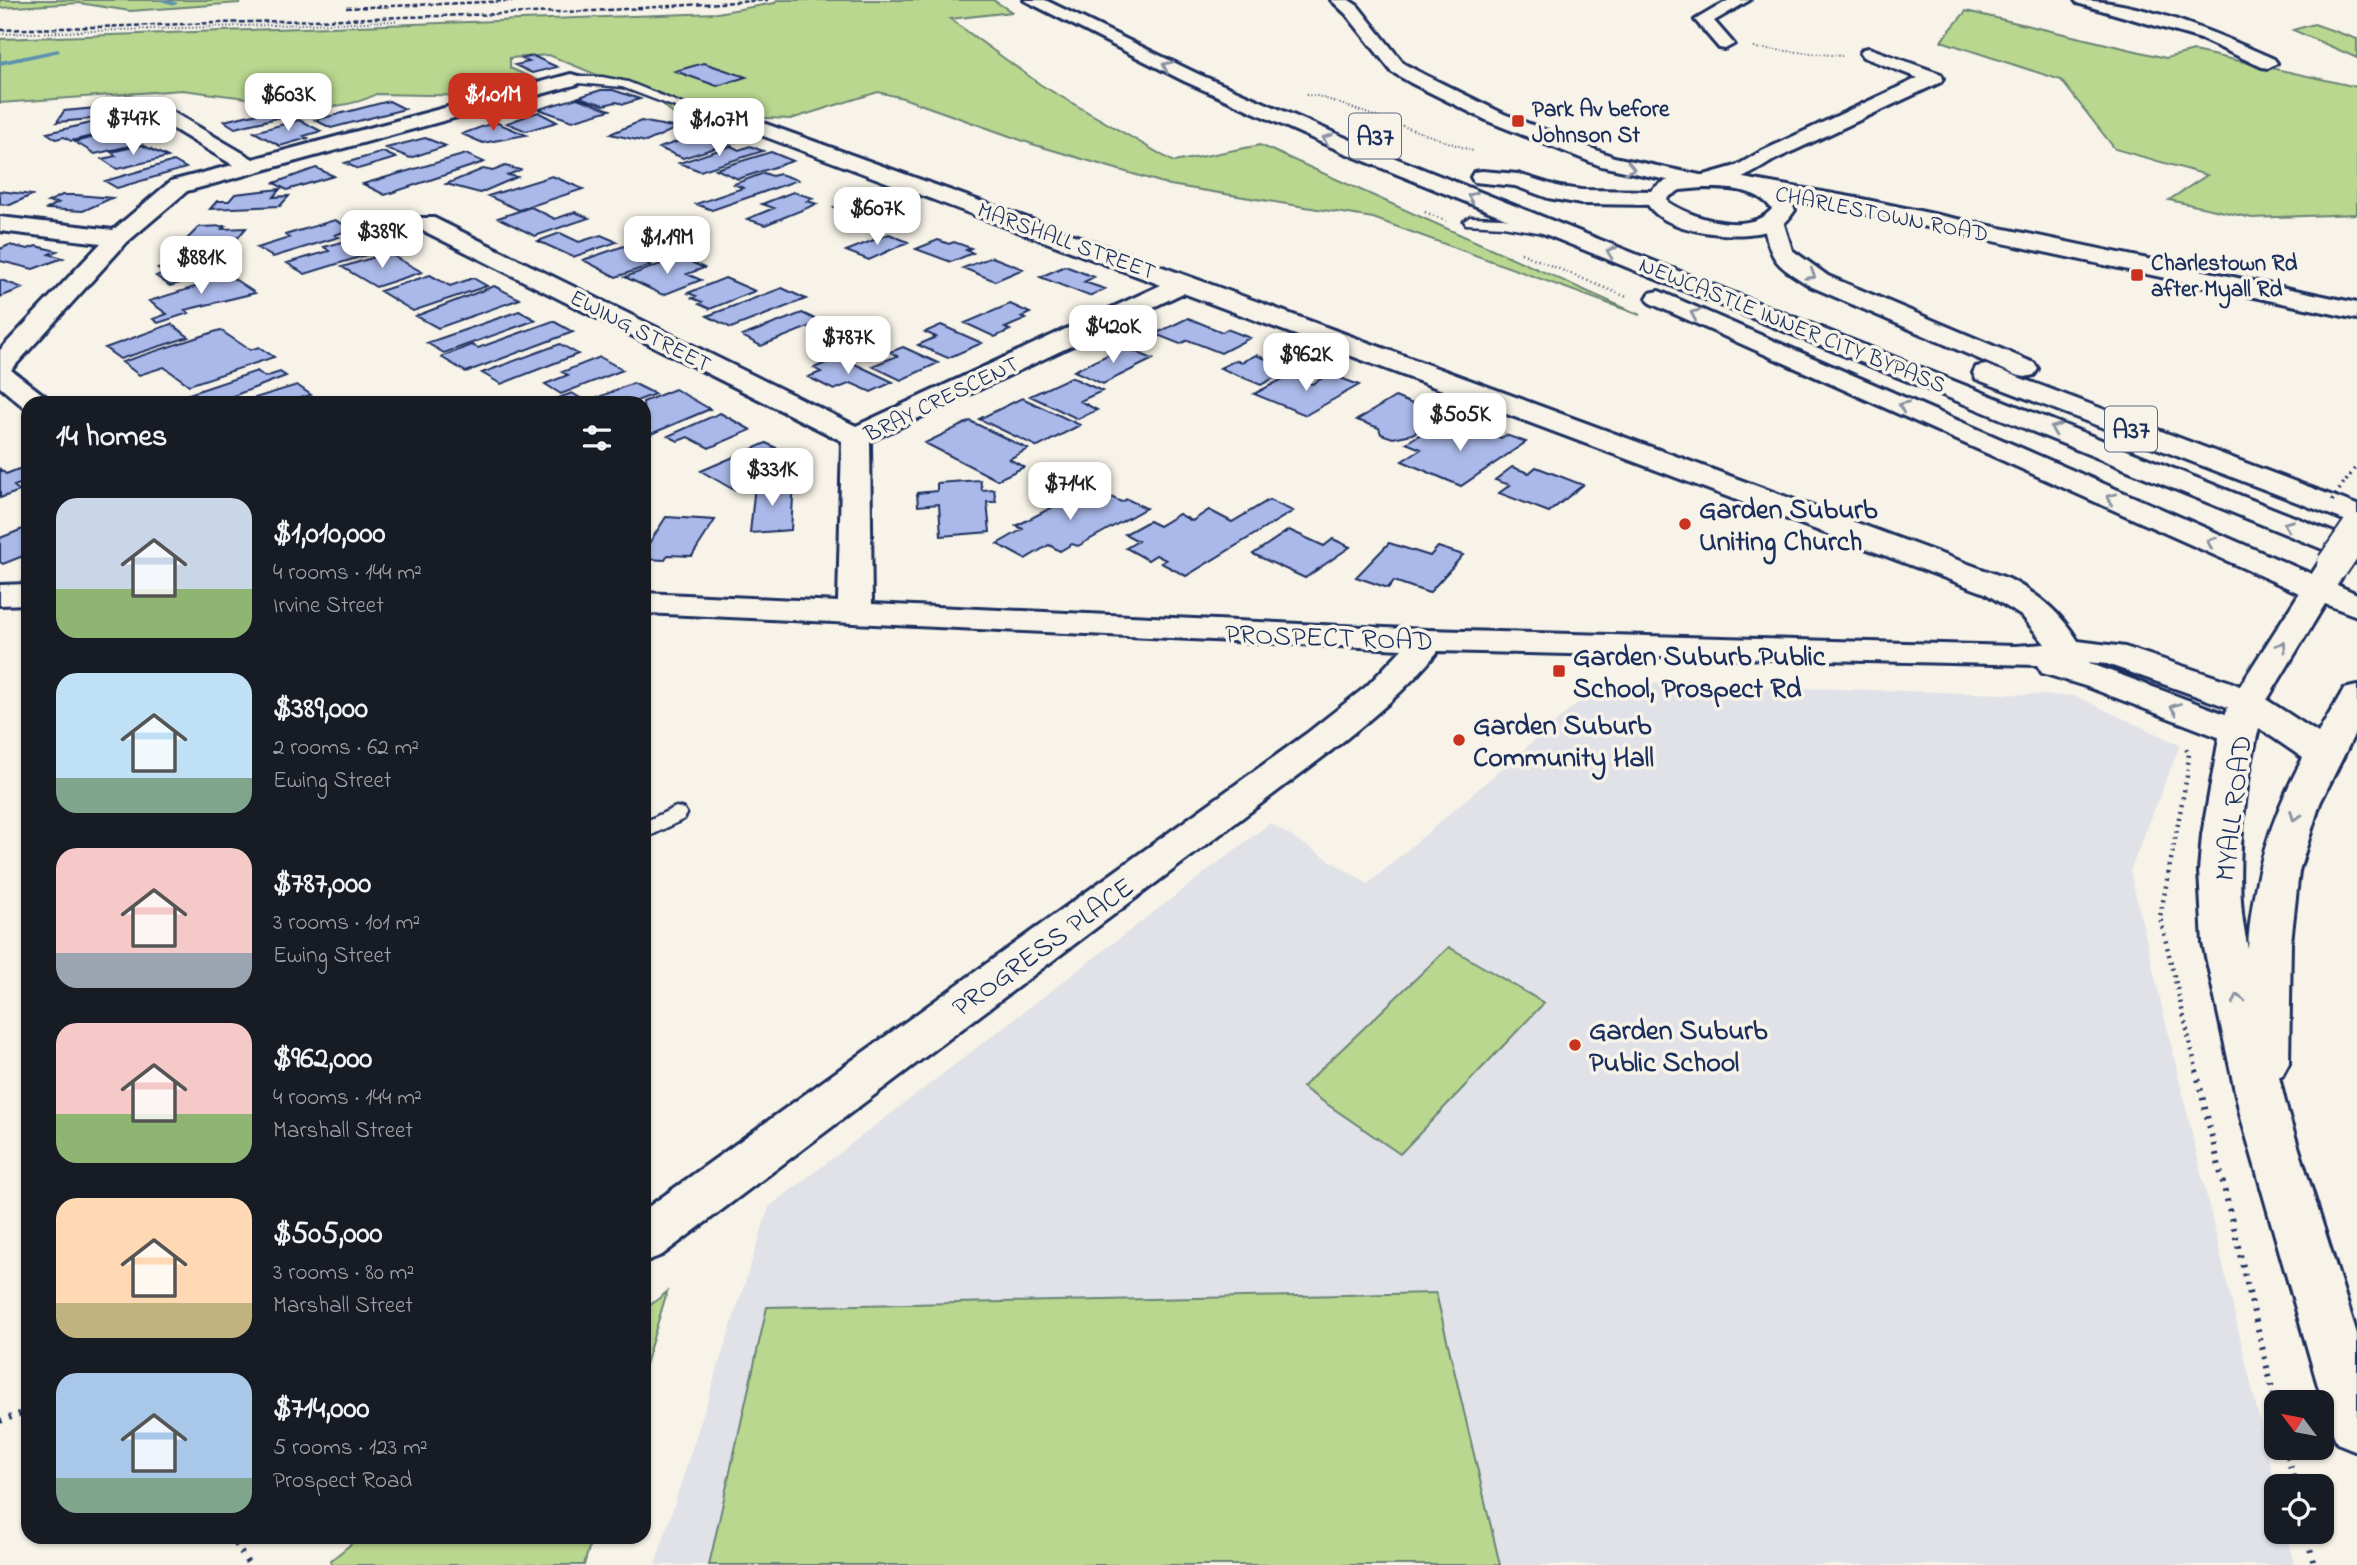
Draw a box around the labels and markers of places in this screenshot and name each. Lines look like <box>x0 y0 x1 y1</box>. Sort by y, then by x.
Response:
pin: $603K <box>239 74 337 133</box>
pin: $1.01M <box>436 74 550 133</box>
place label: Park Av before Johnson St <box>1532 94 1670 153</box>
pin: $747K <box>84 97 182 157</box>
pin: $1.07M <box>662 99 776 158</box>
marker: Park Av before Johnson St <box>1510 113 1526 129</box>
pin: $607K <box>828 188 926 247</box>
pin: $389K <box>333 210 431 270</box>
pin: $1.19M <box>610 216 724 276</box>
pin: $881K <box>152 236 250 296</box>
place label: Charlestown Rd after Myall Rd <box>2151 248 2298 309</box>
marker: Charlestown Rd after Myall Rd <box>2129 267 2145 283</box>
pin: $420K <box>1064 306 1162 365</box>
pin: $787K <box>799 316 897 376</box>
pin: $962K <box>1257 334 1355 393</box>
pin: $505K <box>1411 393 1509 453</box>
pin: $331K <box>723 448 821 508</box>
pin: $714K <box>1021 462 1119 522</box>
place label: Garden Suburb Uniting Church <box>1699 491 1878 565</box>
marker: Garden Suburb Uniting Church <box>1677 516 1693 532</box>
place label: Garden Suburb Public School, Prospect Rd <box>1573 638 1826 711</box>
marker: Garden Suburb Public School, Prospect Rd <box>1551 663 1567 679</box>
place label: Garden Suburb Community Hall <box>1473 707 1654 780</box>
marker: Garden Suburb Community Hall <box>1451 732 1467 748</box>
place label: Garden Suburb Public School <box>1589 1012 1768 1085</box>
marker: Garden Suburb Public School <box>1567 1037 1583 1053</box>

